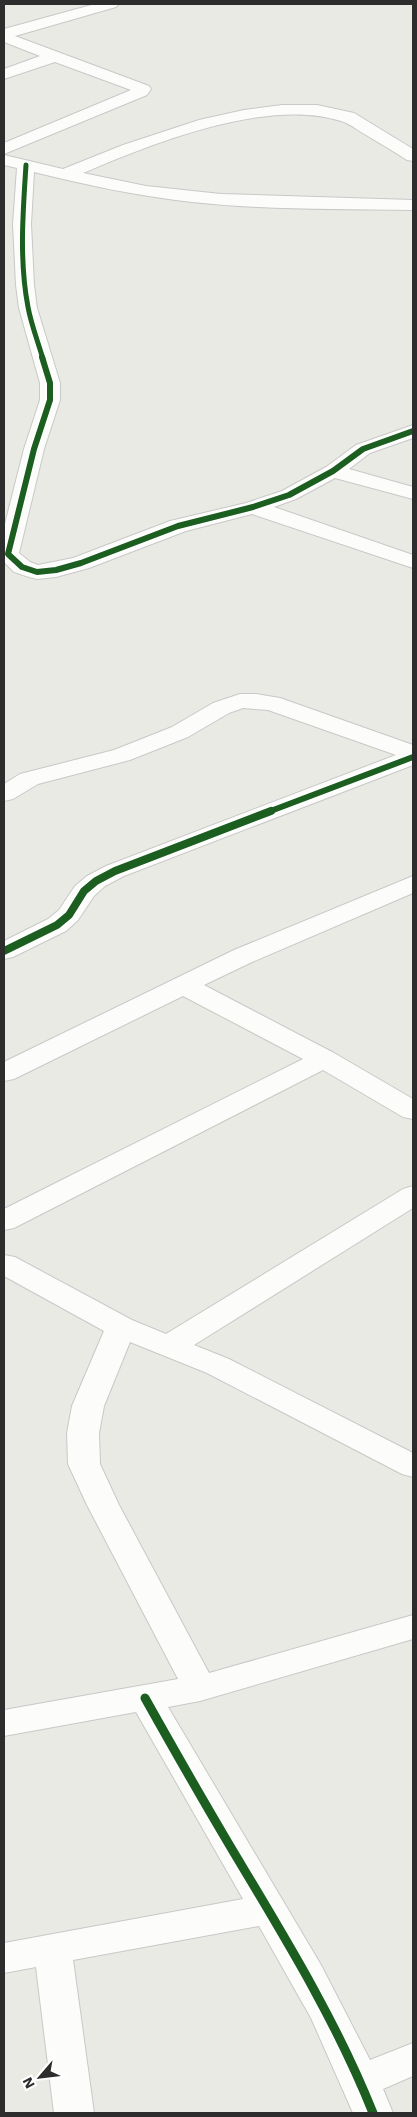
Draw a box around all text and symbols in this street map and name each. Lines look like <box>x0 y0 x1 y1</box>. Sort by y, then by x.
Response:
north arrow <box>15 2052 65 2102</box>
text: N <box>19 2075 38 2091</box>

